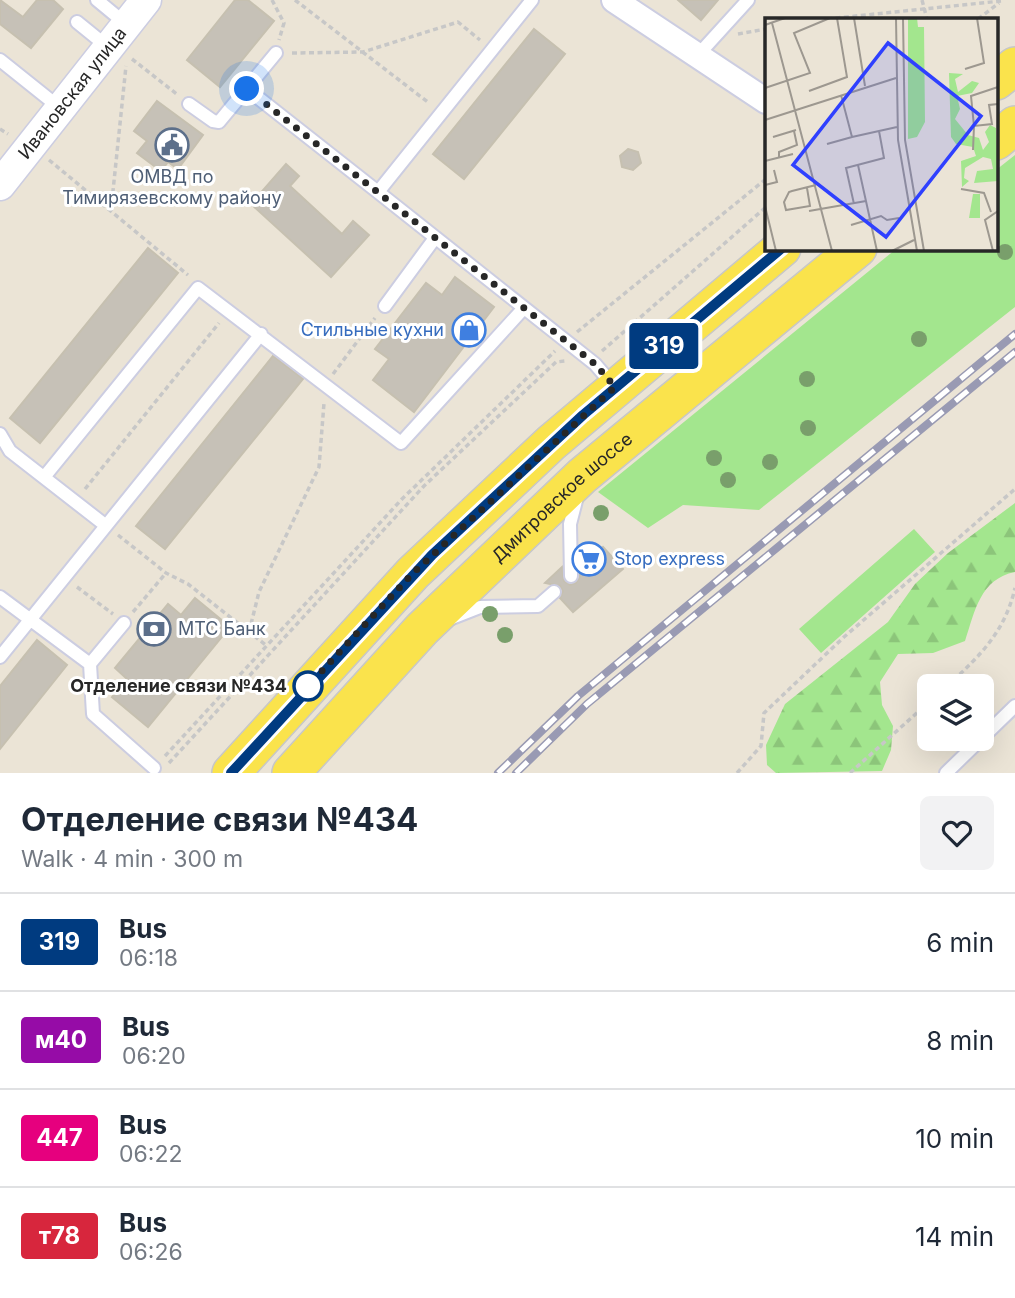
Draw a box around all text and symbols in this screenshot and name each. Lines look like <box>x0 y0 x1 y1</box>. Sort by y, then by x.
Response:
inset map <box>765 18 998 250</box>
street label: Ивановская улица <box>14 23 130 163</box>
your location <box>229 71 264 106</box>
public building icon: ОМВД по Тимирязевскому району <box>153 126 191 164</box>
place label: ОМВД по Тимирязевскому району <box>62 166 282 208</box>
shop icon: Стильные кухни <box>450 311 488 349</box>
place label: Стильные кухни <box>301 319 444 340</box>
line badge: 319 <box>624 323 704 369</box>
text: 319 <box>643 331 685 360</box>
street label: Дмитровское шоссе <box>487 428 636 566</box>
supermarket icon: Stop express <box>570 540 608 578</box>
place label: Stop express <box>614 548 725 569</box>
bank icon: МТС Банк <box>135 610 173 648</box>
place label: МТС Банк <box>178 618 266 639</box>
marker: Отделение связи №434 <box>293 671 323 701</box>
map controls <box>917 674 994 751</box>
button: layers <box>917 674 994 751</box>
place label: Отделение связи №434 <box>70 675 287 696</box>
button: heart <box>920 796 994 870</box>
text: Отделение связи №434 <box>21 799 418 839</box>
text: Walk · 4 min · 300 m <box>21 845 243 873</box>
text: Bus <box>119 913 167 944</box>
text: 319 <box>39 927 80 956</box>
text: 6 min <box>926 927 994 958</box>
text: 06:18 <box>119 944 178 972</box>
text: Bus <box>122 1011 170 1042</box>
text: м40 <box>35 1025 87 1054</box>
text: 8 min <box>926 1025 994 1056</box>
text: 06:20 <box>122 1042 186 1070</box>
text: Bus <box>119 1109 167 1140</box>
text: 447 <box>36 1123 83 1152</box>
text: 10 min <box>915 1123 994 1154</box>
text: 06:22 <box>119 1140 182 1168</box>
text: Bus <box>119 1207 167 1238</box>
text: т78 <box>39 1221 80 1250</box>
text: 14 min <box>915 1221 994 1252</box>
text: 06:26 <box>119 1238 183 1266</box>

